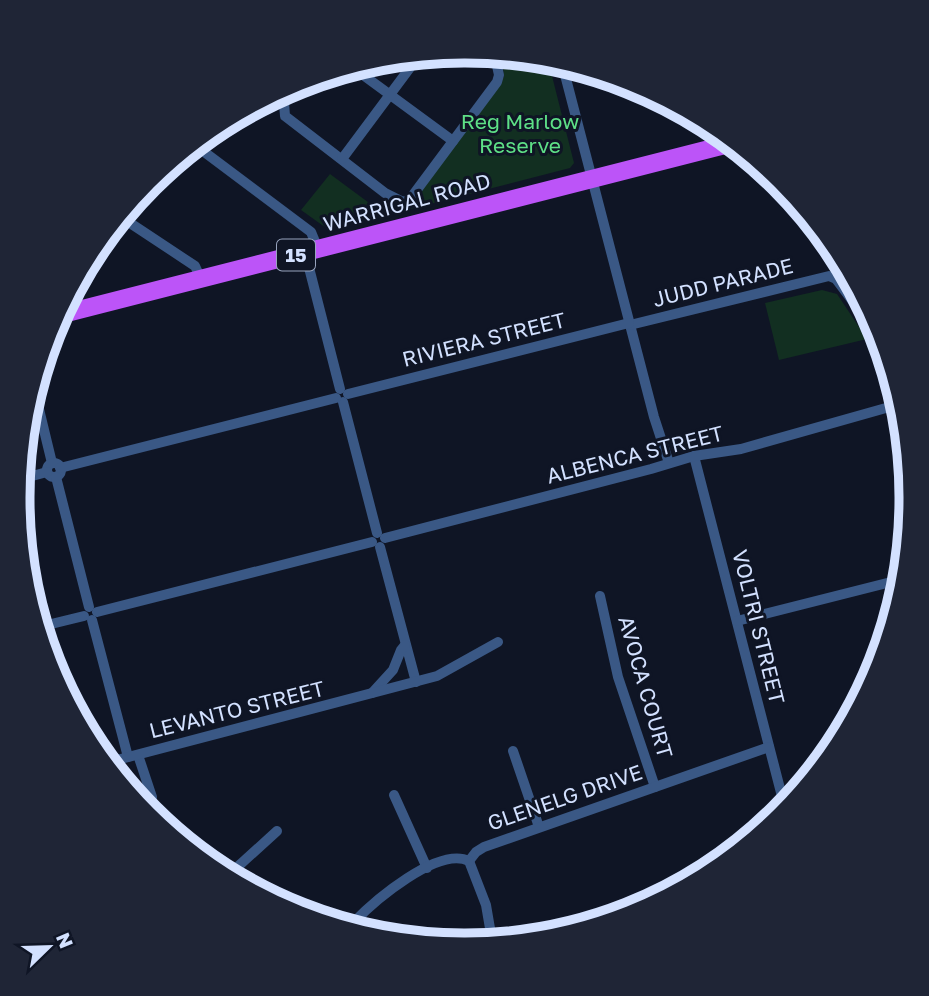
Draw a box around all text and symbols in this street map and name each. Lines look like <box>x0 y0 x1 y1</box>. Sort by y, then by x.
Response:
park label: Reg Marlow Reserve <box>461 108 579 158</box>
street label: WARRIGAL ROAD <box>320 167 493 237</box>
road number: 15 <box>277 240 315 270</box>
street label: JUDD PARADE <box>650 252 796 312</box>
street label: RIVIERA STREET <box>399 306 568 372</box>
street label: ALBENCA STREET <box>544 419 726 489</box>
street label: VOLTRI STREET <box>727 547 791 707</box>
street label: AVOCA COURT <box>613 613 679 761</box>
street label: LEVANTO STREET <box>146 675 327 743</box>
street label: GLENELG DRIVE <box>484 758 645 836</box>
north arrow <box>14 912 84 982</box>
text: N <box>52 929 79 951</box>

